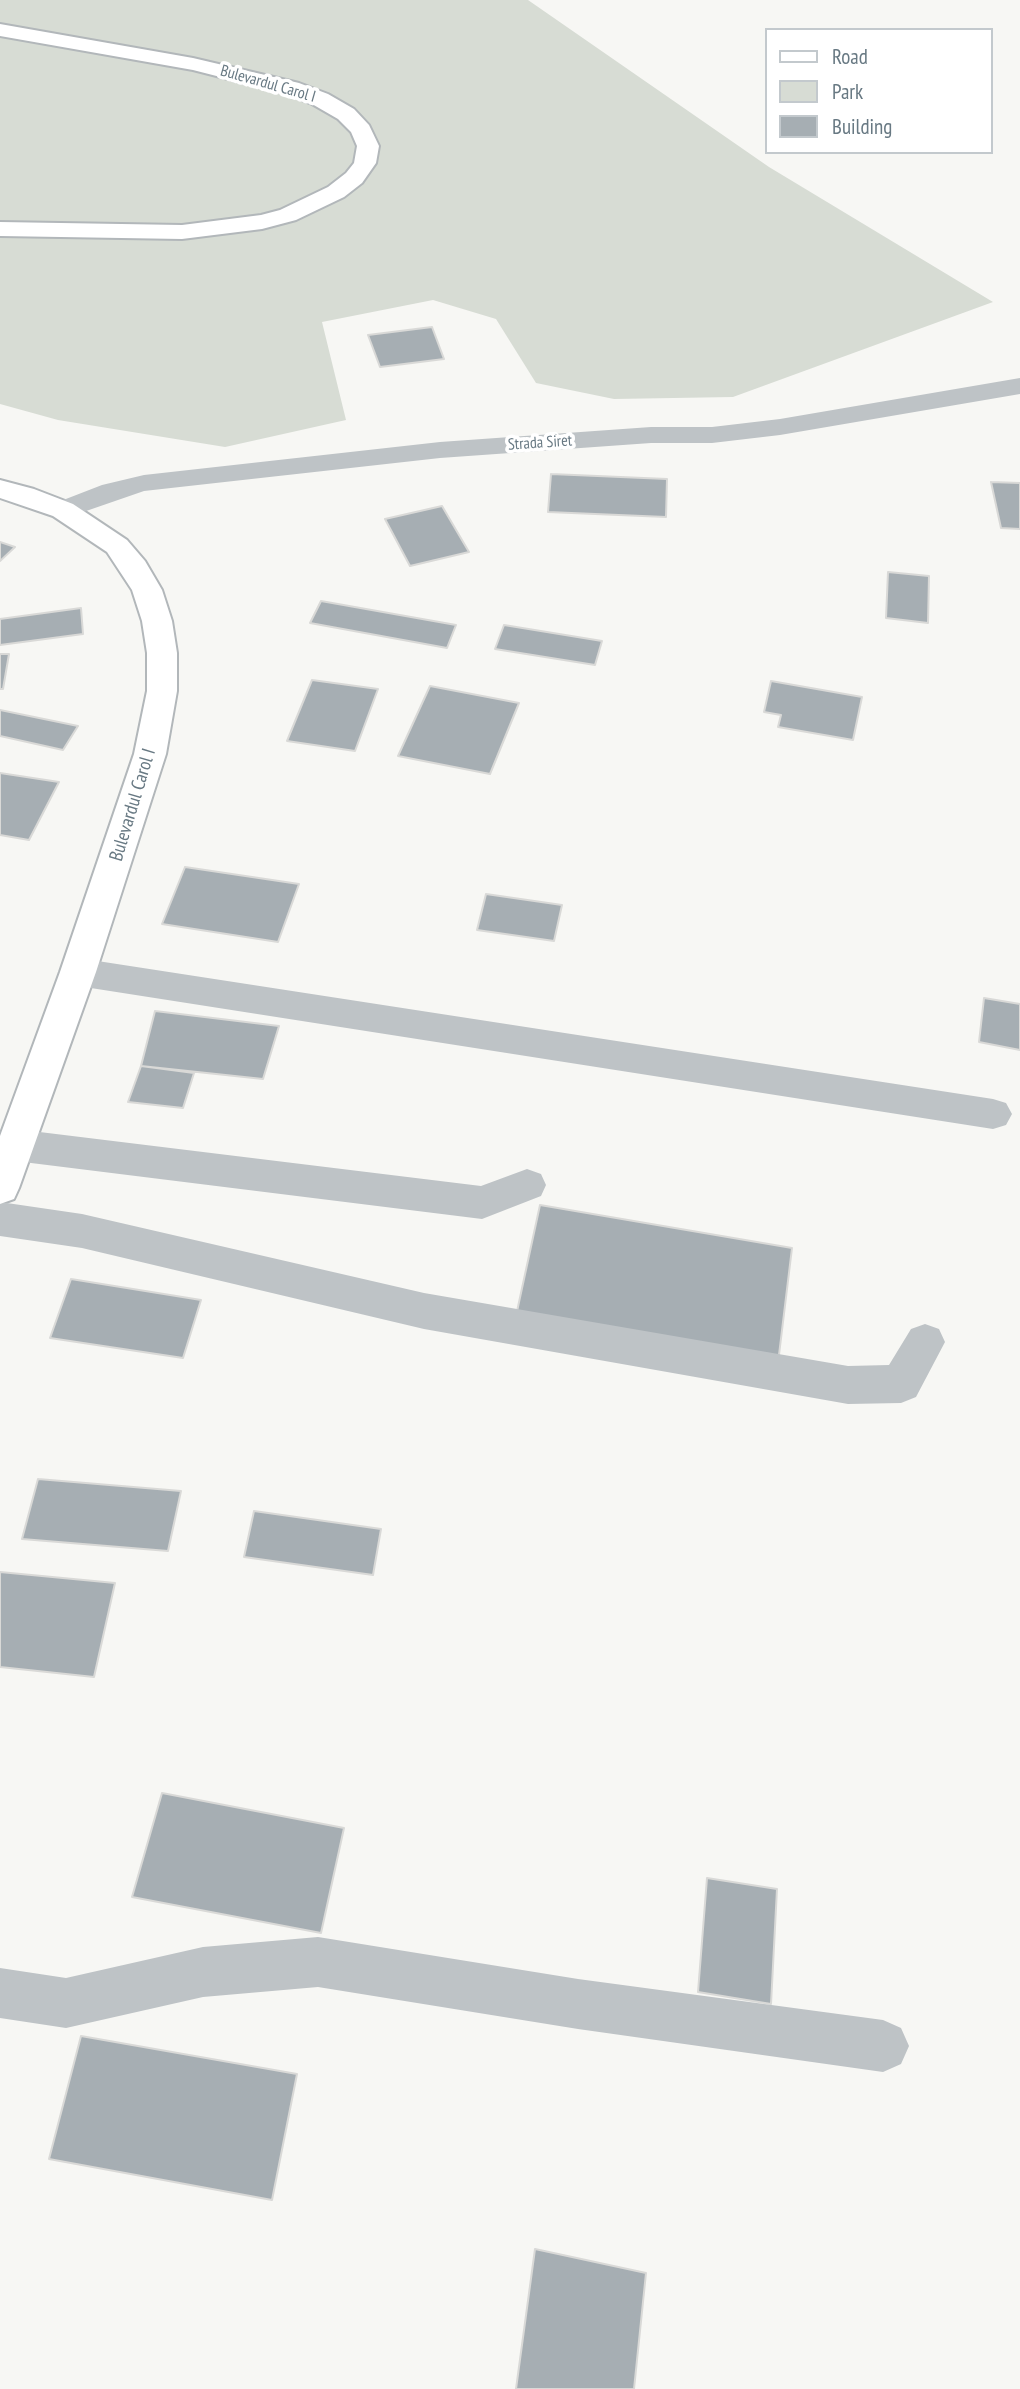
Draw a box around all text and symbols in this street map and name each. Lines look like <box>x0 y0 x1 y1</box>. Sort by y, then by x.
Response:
legend <box>764 28 992 154</box>
text: Road <box>832 43 868 70</box>
street label: Bulevardul Carol I <box>218 61 318 107</box>
text: Park <box>832 78 863 105</box>
text: Building <box>832 113 892 140</box>
street label: Strada Siret <box>507 431 573 455</box>
street label: Bulevardul Carol I <box>105 746 161 864</box>

